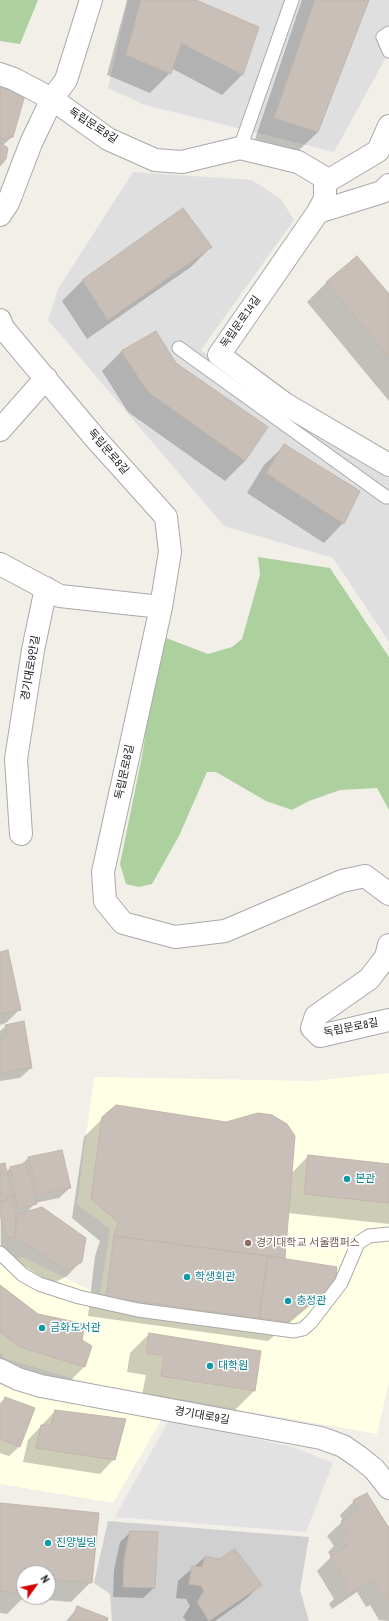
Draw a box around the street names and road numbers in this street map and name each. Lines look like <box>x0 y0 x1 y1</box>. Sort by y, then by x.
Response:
street label: 독립문로8길 <box>66 105 120 147</box>
street label: 독립문로14길 <box>218 293 264 351</box>
street label: 독립문로8길 <box>85 427 131 477</box>
street label: 경기대로9안길 <box>19 634 43 702</box>
street label: 독립문로8길 <box>113 743 137 801</box>
street label: 독립문로8길 <box>322 1016 380 1040</box>
street label: 경기대로9길 <box>173 1405 231 1427</box>

